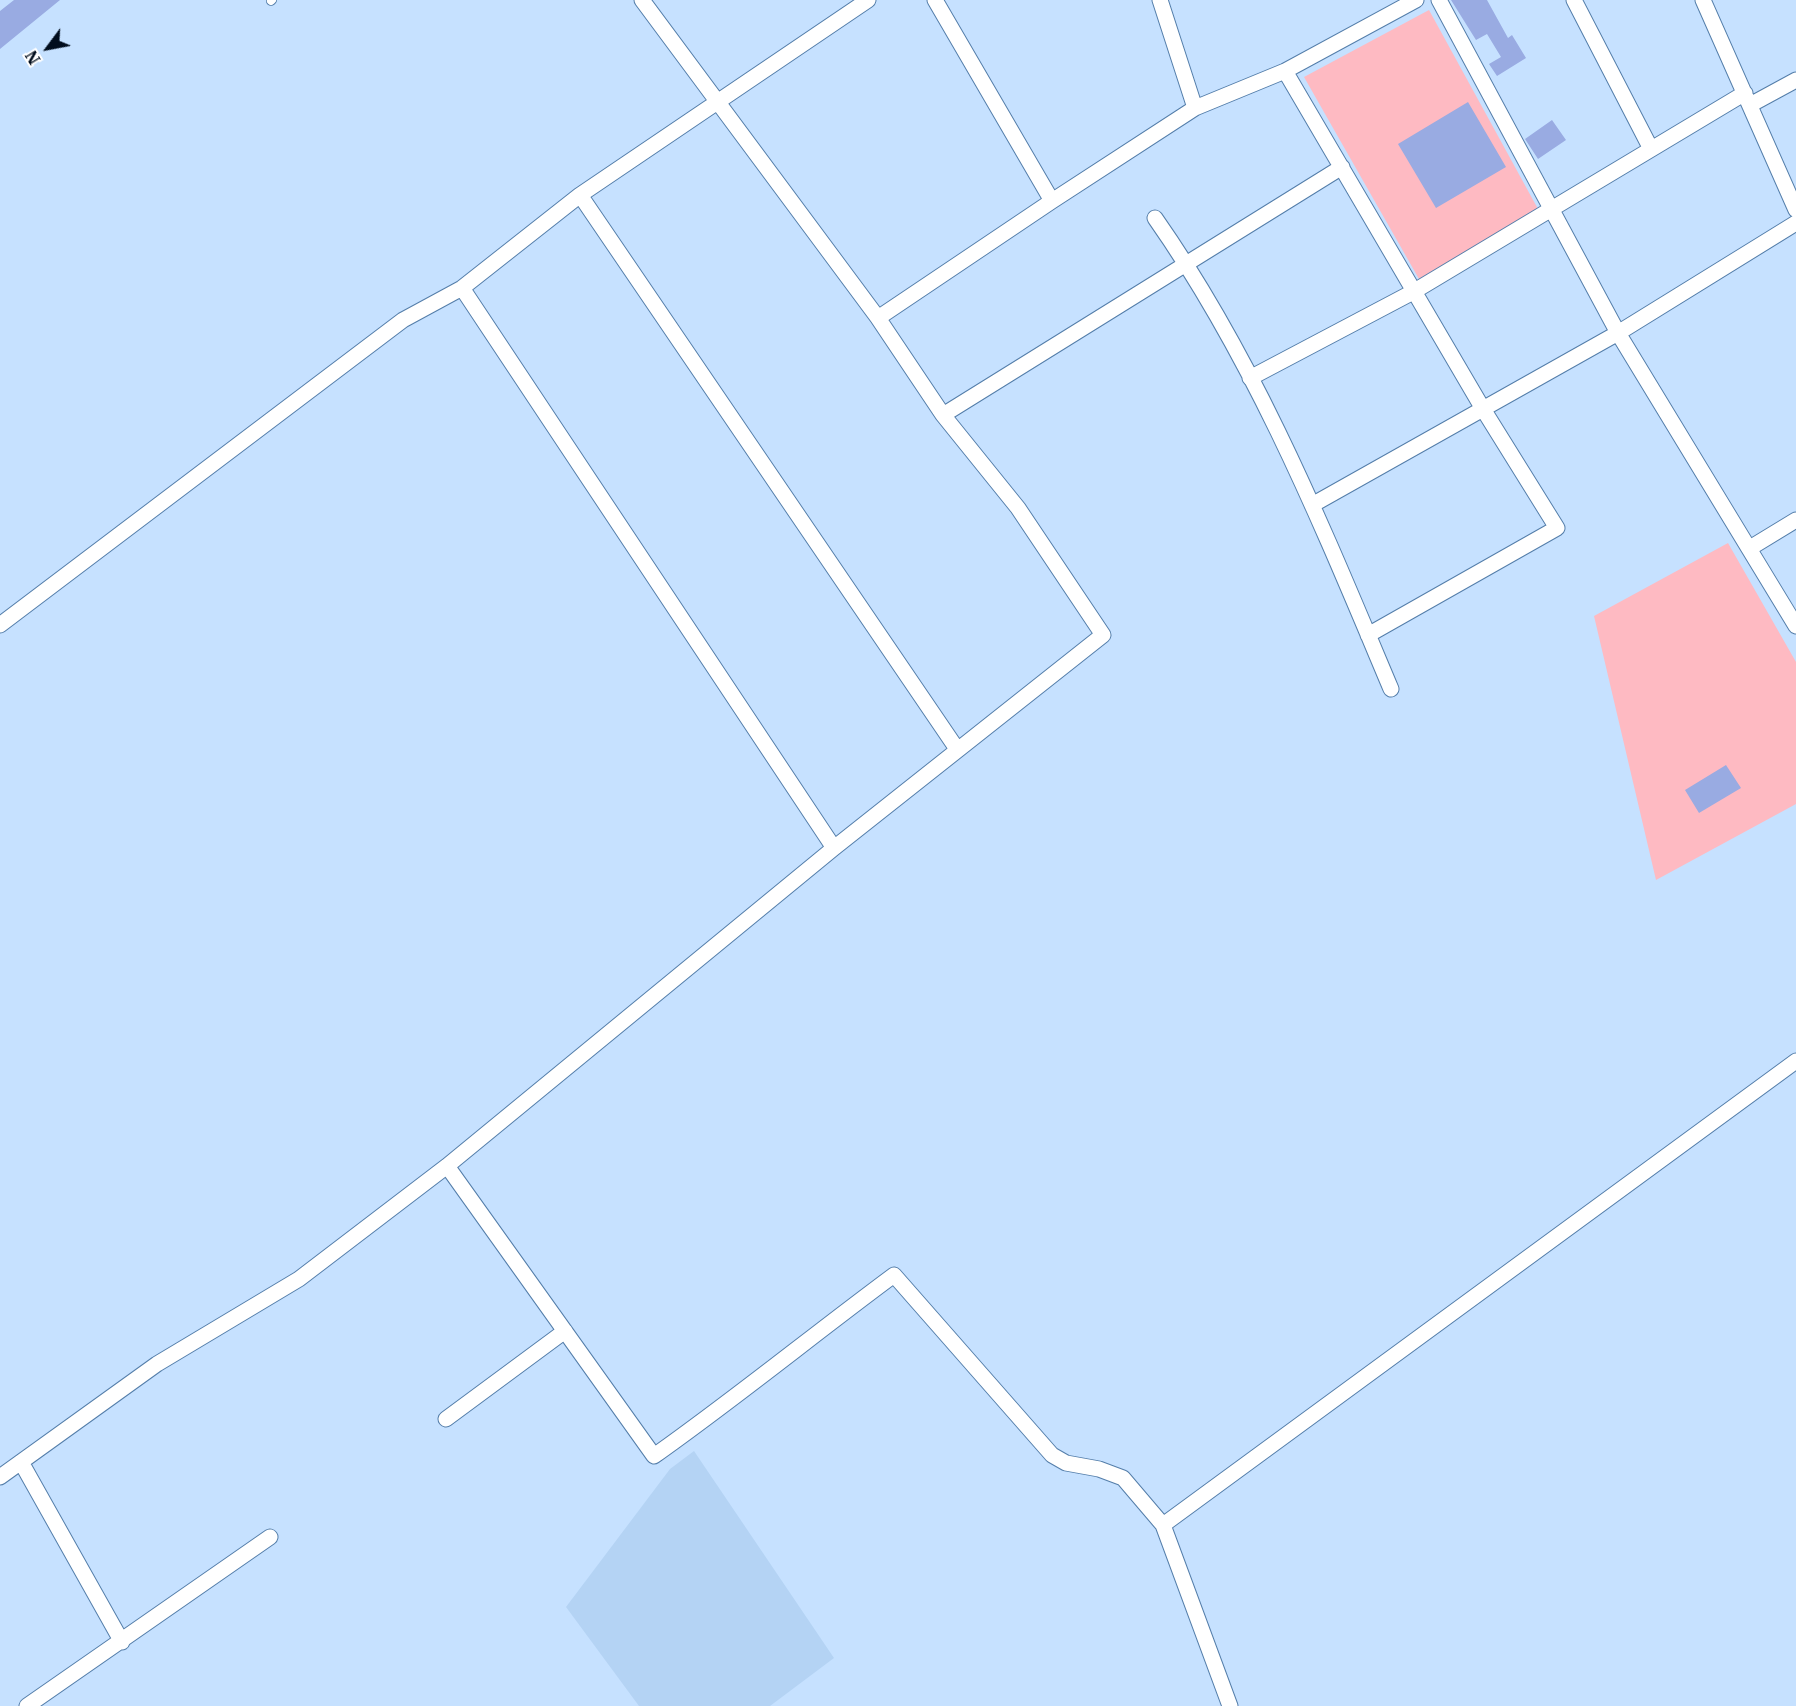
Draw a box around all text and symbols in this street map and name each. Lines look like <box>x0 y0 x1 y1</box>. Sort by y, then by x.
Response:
north arrow <box>18 18 78 78</box>
text: N <box>21 47 45 68</box>

